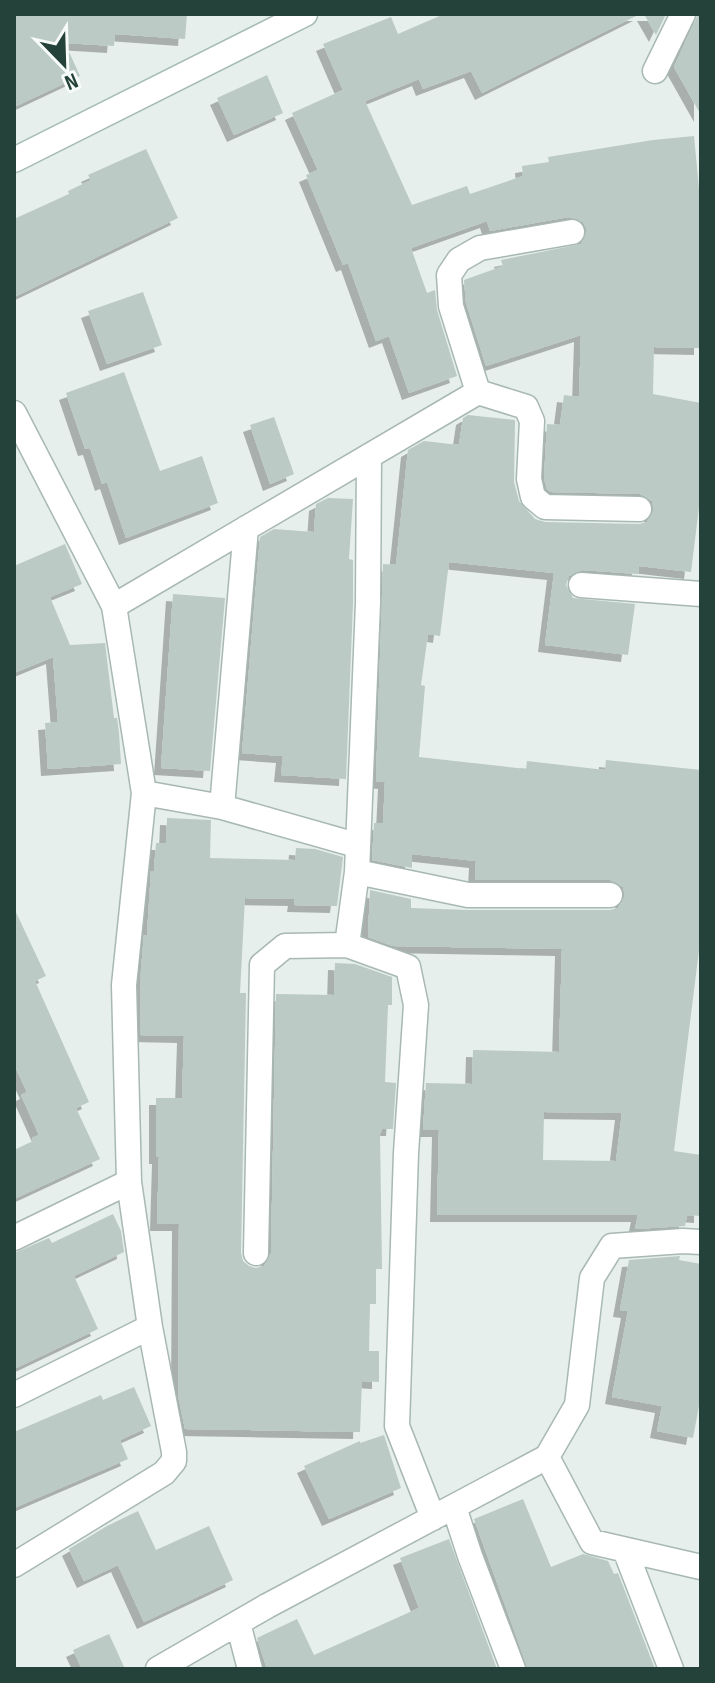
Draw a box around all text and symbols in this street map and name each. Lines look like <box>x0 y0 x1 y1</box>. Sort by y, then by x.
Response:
north arrow <box>24 24 104 104</box>
text: N <box>61 66 82 96</box>

